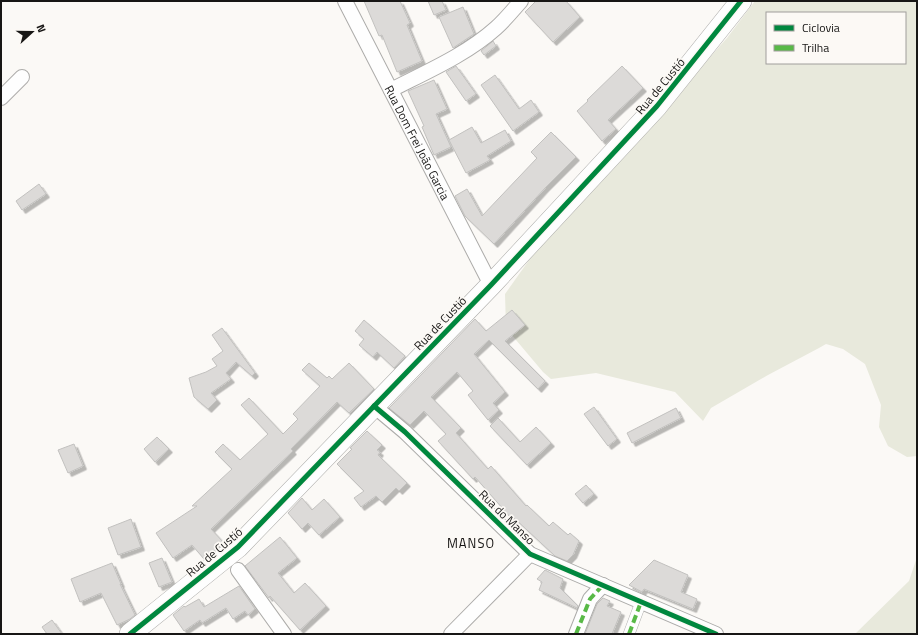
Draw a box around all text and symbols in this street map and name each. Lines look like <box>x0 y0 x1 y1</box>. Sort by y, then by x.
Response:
north arrow <box>12 12 52 52</box>
legend <box>766 12 906 64</box>
text: Ciclovia <box>802 18 840 37</box>
text: N <box>33 22 50 35</box>
text: Trilha <box>802 38 829 57</box>
street label: Rua de Custió <box>631 53 689 119</box>
street label: Rua Dom Frei João Garcia <box>380 82 455 203</box>
street label: Rua de Custió <box>409 292 471 354</box>
street label: Rua do Manso <box>474 485 540 549</box>
street label: Rua de Custió <box>181 523 247 581</box>
district label: MANSO <box>447 533 495 553</box>

